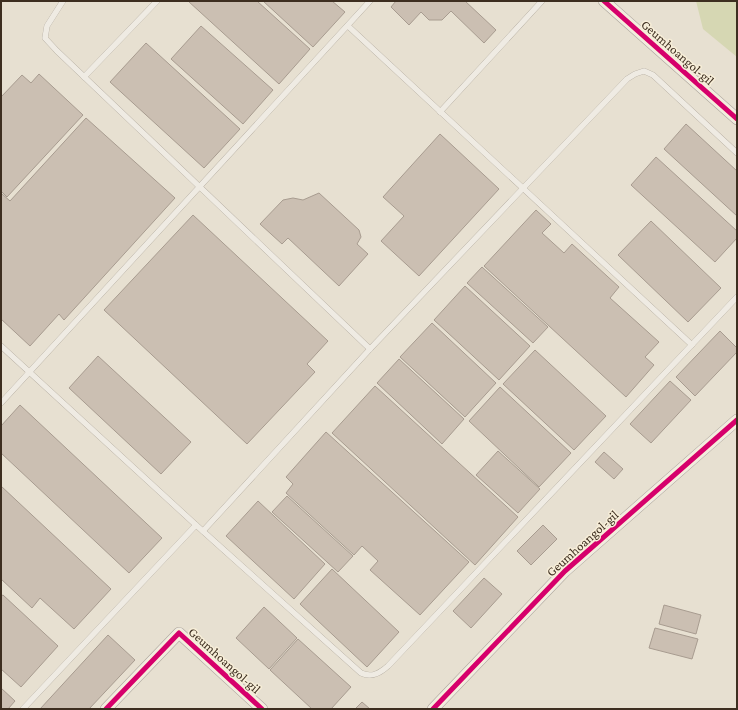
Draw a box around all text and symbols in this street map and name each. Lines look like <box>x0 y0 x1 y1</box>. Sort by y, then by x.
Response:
street label: Geumhoangol-gil <box>638 17 718 88</box>
street label: Geumhoangol-gil <box>543 507 622 580</box>
street label: Geumhoangol-gil <box>186 624 264 697</box>

